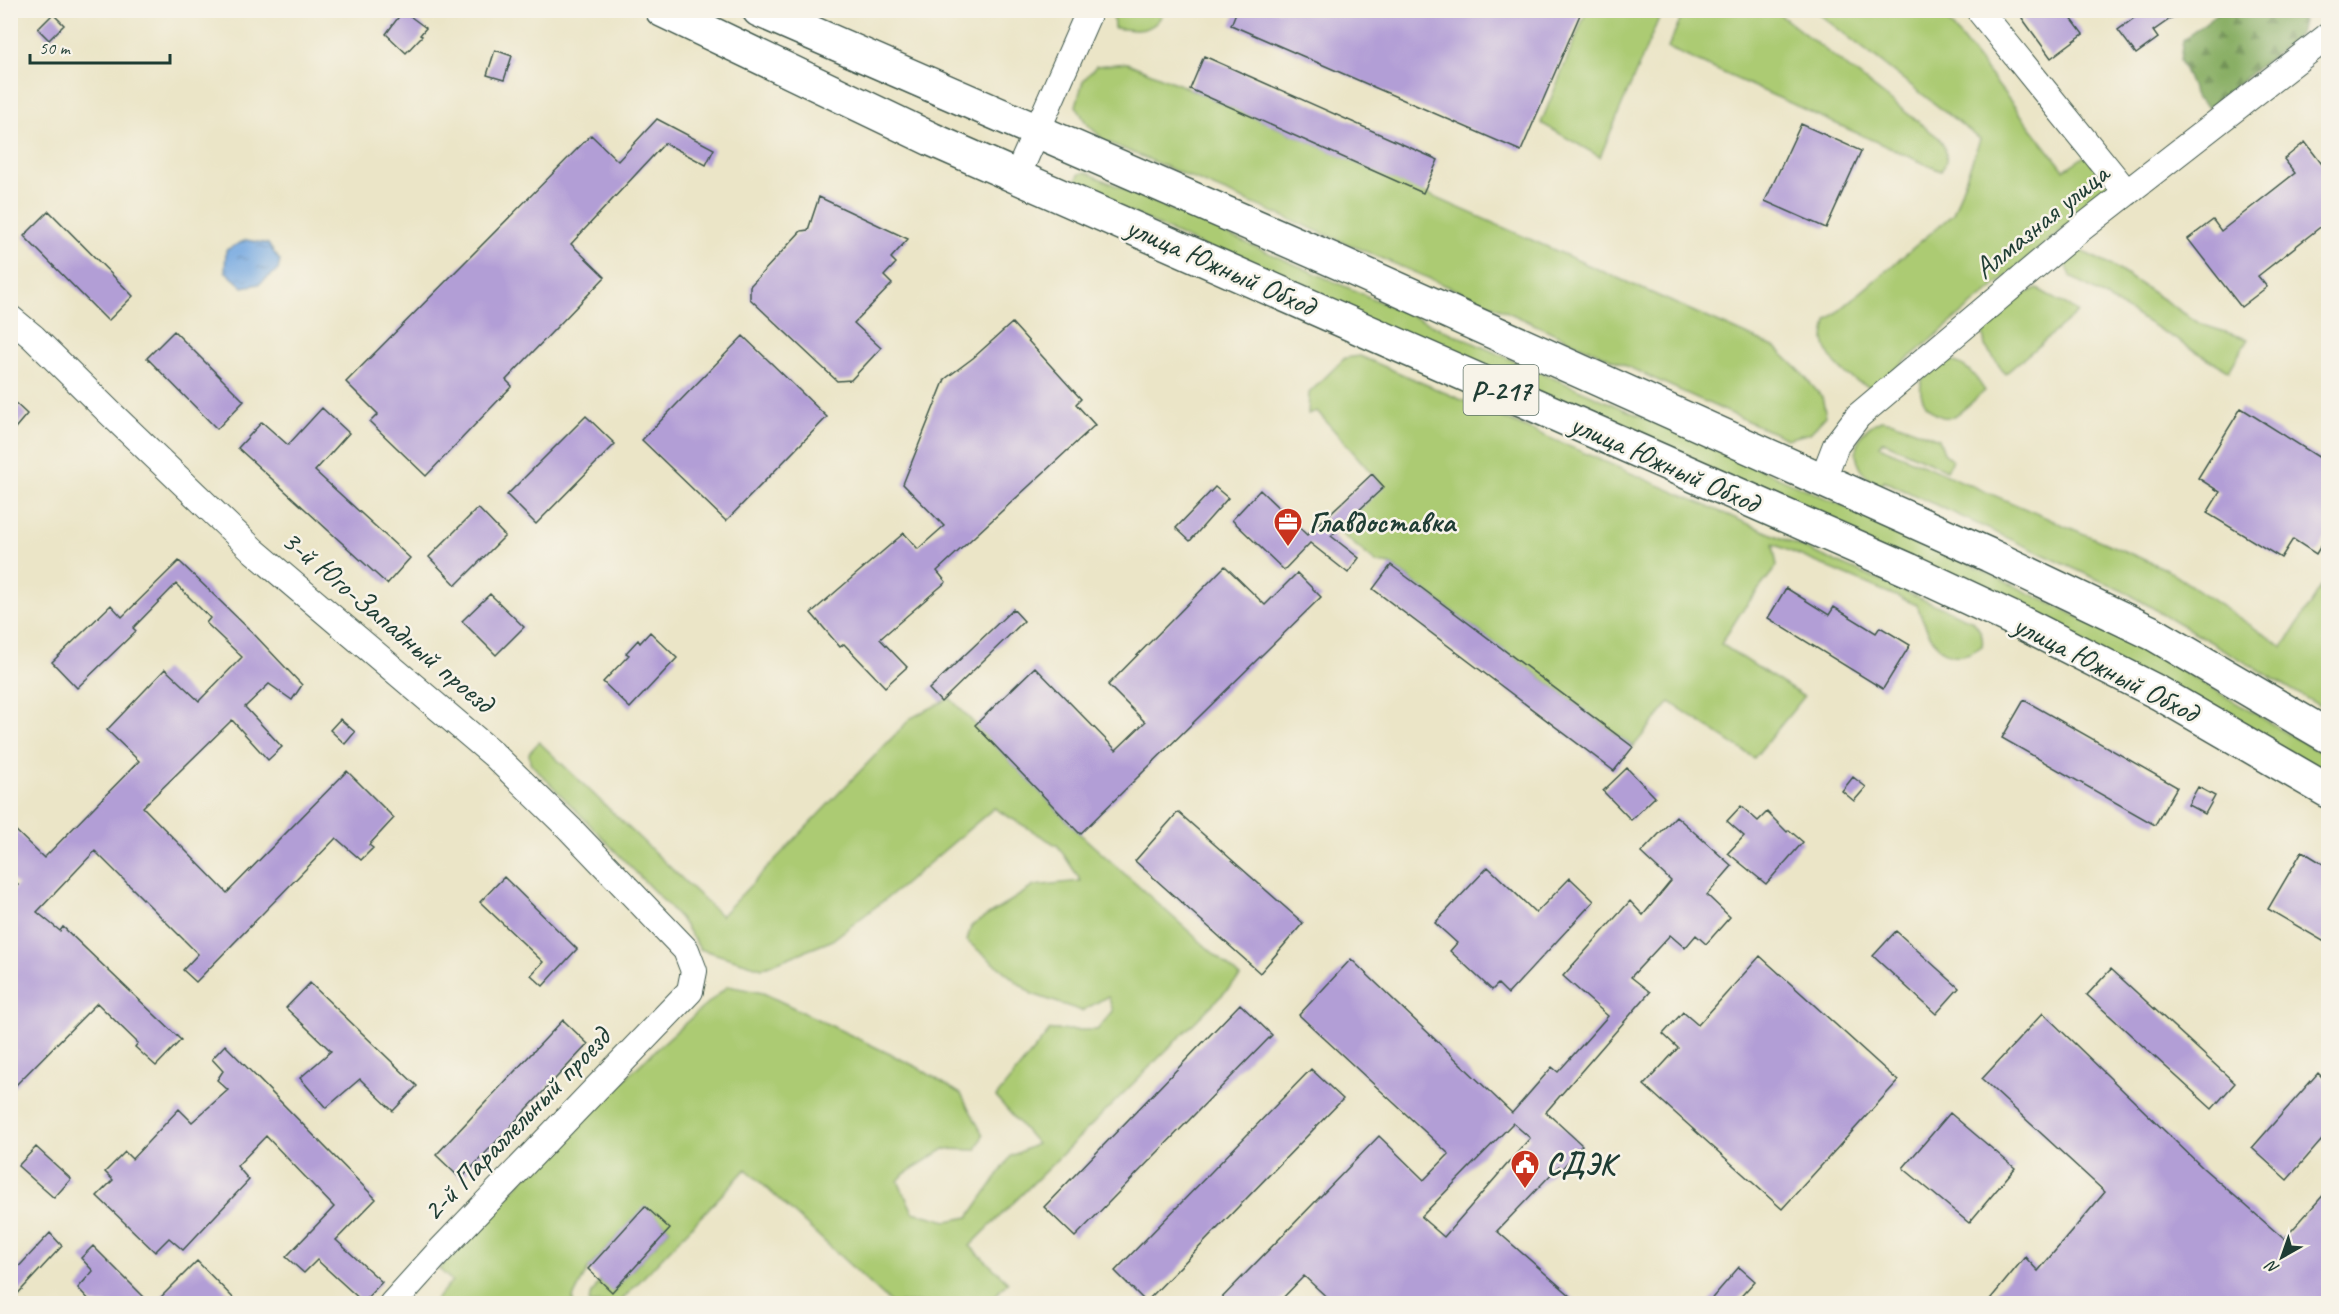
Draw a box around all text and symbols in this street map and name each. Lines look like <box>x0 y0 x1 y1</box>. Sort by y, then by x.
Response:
scale bar <box>30 27 170 65</box>
text: 50 m <box>39 37 72 59</box>
street label: Алмазная улица <box>1966 153 2118 287</box>
street label: улица Южный Обход <box>1119 207 1324 326</box>
road number: Р-217 <box>1464 365 1538 415</box>
street label: улица Южный Обход <box>1563 404 1768 523</box>
place label: Главдоставка <box>1309 503 1458 541</box>
office icon: Главдоставка <box>1272 506 1304 548</box>
street label: 3-й Юго-Западный проезд <box>274 521 504 723</box>
street label: улица Южный Обход <box>2005 604 2208 732</box>
street label: 2-й Параллельный проезд <box>414 1017 620 1229</box>
place label: СДЭК <box>1546 1145 1621 1183</box>
public building icon: СДЭК <box>1509 1148 1541 1190</box>
north arrow <box>2252 1227 2312 1287</box>
text: N <box>2260 1255 2283 1279</box>

